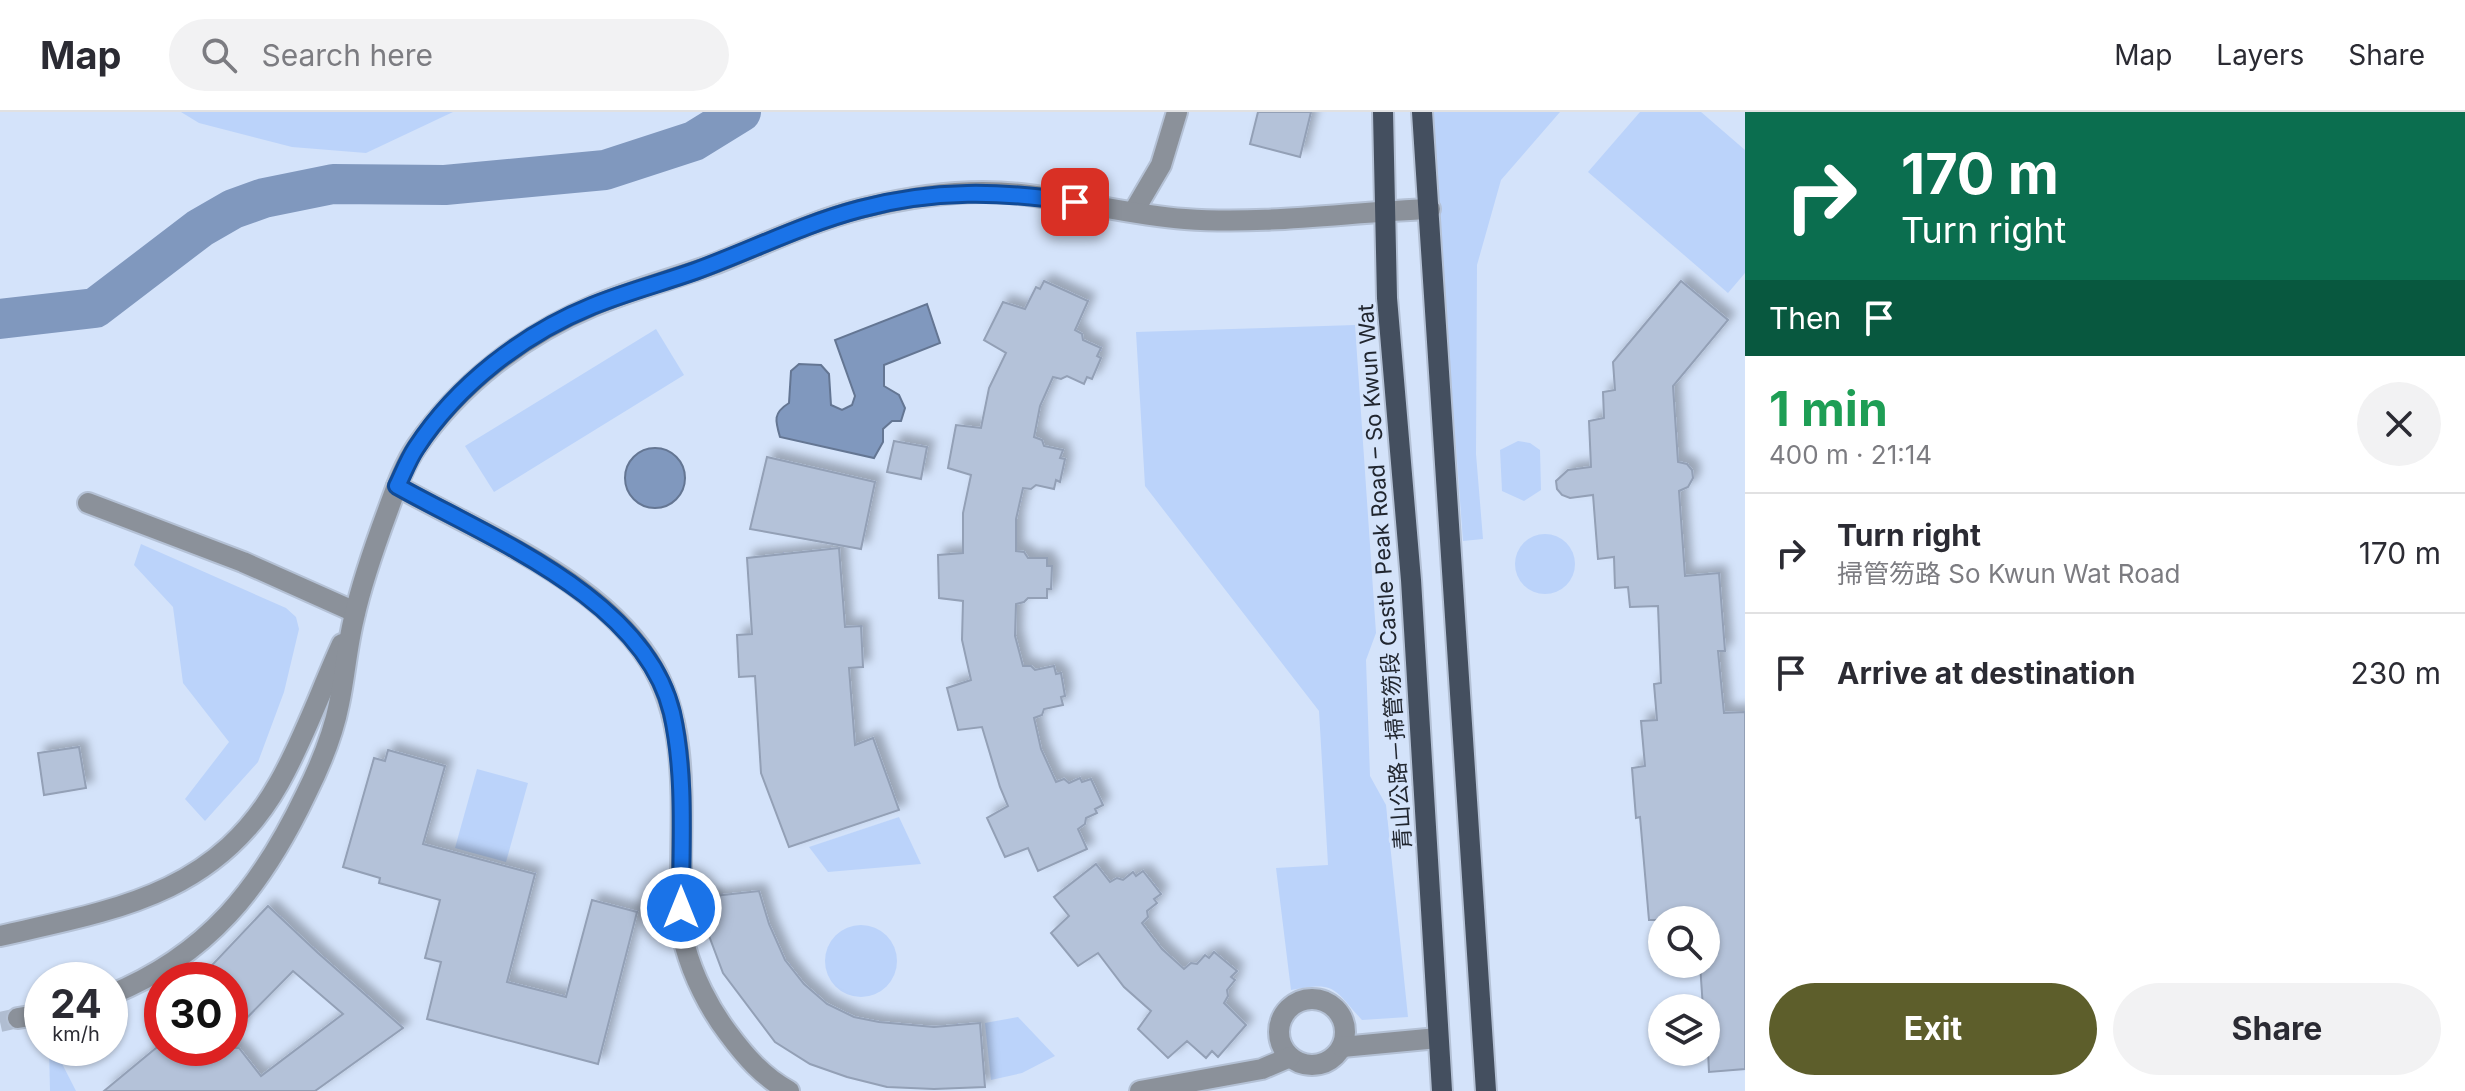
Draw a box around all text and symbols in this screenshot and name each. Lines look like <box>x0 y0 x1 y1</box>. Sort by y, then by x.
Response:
search box <box>169 19 729 91</box>
text: Map <box>40 32 121 78</box>
icon: search <box>197 33 241 77</box>
text: Search here <box>261 37 433 73</box>
text: Map <box>2114 38 2172 72</box>
text: Layers <box>2216 38 2304 72</box>
text: Share <box>2348 38 2425 72</box>
text: 170 m <box>1901 140 2059 208</box>
icon: right <box>1769 144 1873 248</box>
pin <box>1041 168 1109 236</box>
icon: arrive <box>1053 180 1097 224</box>
text: Turn right <box>1901 208 2066 252</box>
icon: arrive <box>1857 296 1901 340</box>
text: Then <box>1769 300 1841 336</box>
street label: 青山公路－掃管笏段 Castle Peak Road – So Kwun Wat <box>1352 303 1416 851</box>
text: 1 min <box>1769 379 1888 438</box>
button: close <box>2357 382 2441 466</box>
text: 400 m · 21:14 <box>1769 439 1932 470</box>
text: Turn right <box>1837 517 1981 553</box>
icon: right <box>1769 531 1813 575</box>
text: 170 m <box>2359 535 2441 571</box>
text: 掃管笏路 So Kwun Wat Road <box>1837 558 2181 589</box>
icon: arrive <box>1769 651 1813 695</box>
text: Arrive at destination <box>1837 655 2135 691</box>
text: 230 m <box>2351 655 2441 691</box>
position arrow <box>639 866 723 950</box>
map controls <box>1648 906 1720 1066</box>
button: search <box>1648 906 1720 978</box>
speed limit sign: 30 <box>144 962 248 1066</box>
text: 24 <box>50 979 102 1028</box>
button: Exit <box>1769 983 2097 1075</box>
button: Share <box>2113 983 2441 1075</box>
button: layers <box>1648 994 1720 1066</box>
text: km/h <box>52 1022 100 1046</box>

